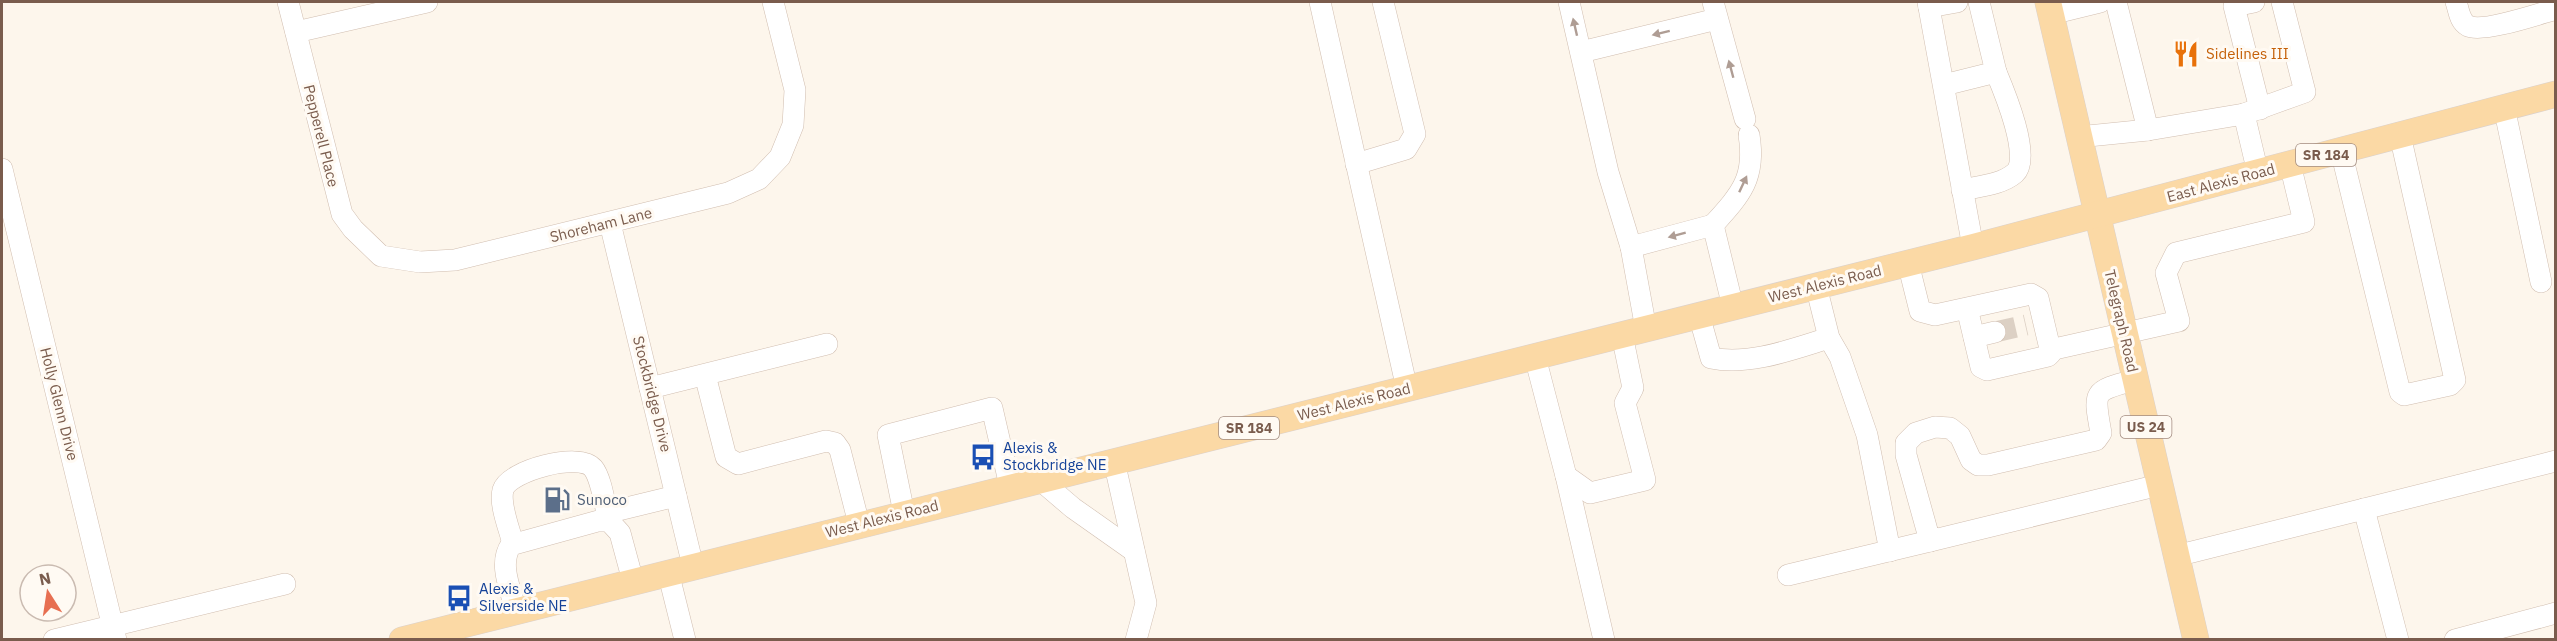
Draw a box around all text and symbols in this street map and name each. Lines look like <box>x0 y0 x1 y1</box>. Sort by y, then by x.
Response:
one-way arrow <box>1570 18 1580 36</box>
one-way arrow <box>1651 28 1670 38</box>
restaurant icon: Sidelines III <box>2171 39 2201 69</box>
place label: Sidelines III <box>2206 44 2289 63</box>
one-way arrow <box>1726 60 1736 78</box>
street label: Pepperell Place <box>300 83 343 189</box>
road number: SR 184 <box>2296 144 2356 166</box>
street label: East Alexis Road <box>2165 159 2277 206</box>
one-way arrow <box>1739 176 1748 193</box>
street label: Shoreham Lane <box>548 203 654 246</box>
one-way arrow <box>1668 231 1686 240</box>
street label: West Alexis Road <box>1766 260 1883 307</box>
street label: Telegraph Road <box>2100 268 2143 374</box>
street label: Stockbridge Drive <box>629 334 676 454</box>
street label: Holly Glenn Drive <box>36 345 83 463</box>
street label: West Alexis Road <box>1295 378 1412 425</box>
road number: US 24 <box>2120 416 2172 438</box>
road number: SR 184 <box>1219 417 1279 439</box>
place label: Alexis & Stockbridge NE <box>1003 438 1106 474</box>
bus stop icon: Alexis & Stockbridge NE <box>968 442 998 472</box>
fuel station icon: Sunoco <box>542 485 572 515</box>
place label: Sunoco <box>577 490 627 509</box>
street label: West Alexis Road <box>823 495 940 542</box>
north arrow <box>18 563 78 623</box>
text: N <box>37 567 53 589</box>
place label: Alexis & Silverside NE <box>479 579 567 615</box>
bus stop icon: Alexis & Silverside NE <box>444 583 474 613</box>

